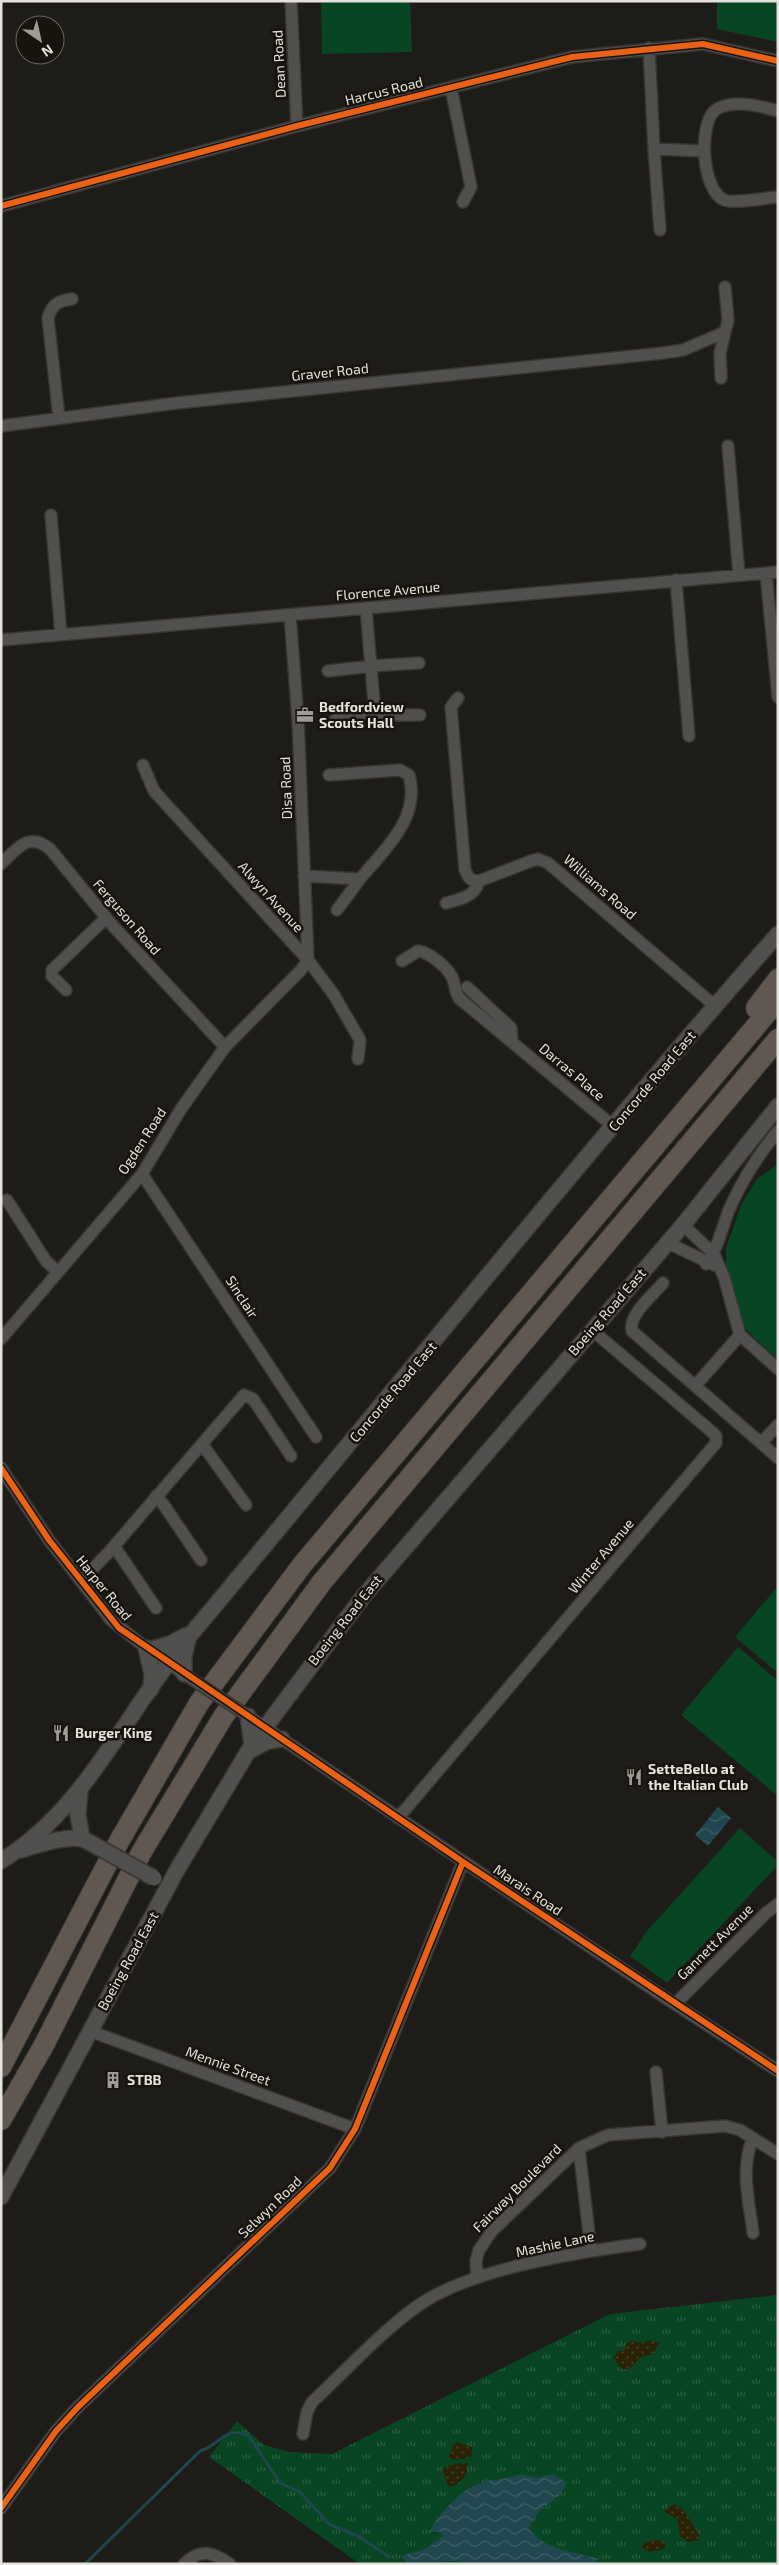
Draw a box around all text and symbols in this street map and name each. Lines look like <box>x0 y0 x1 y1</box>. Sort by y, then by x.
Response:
north arrow <box>15 15 65 65</box>
street label: Dean Road <box>268 30 289 98</box>
text: N <box>39 41 56 61</box>
street label: Harcus Road <box>343 73 425 108</box>
street label: Graver Road <box>290 359 369 384</box>
street label: Florence Avenue <box>335 577 441 604</box>
place label: Bedfordview Scouts Hall <box>319 698 404 731</box>
office icon: Bedfordview Scouts Hall <box>295 705 315 725</box>
street label: Disa Road <box>276 756 295 820</box>
street label: Williams Road <box>560 850 640 923</box>
street label: Alwyn Avenue <box>235 858 308 936</box>
street label: Ferguson Road <box>90 875 165 958</box>
street label: Concorde Road East <box>605 1027 699 1134</box>
street label: Darras Place <box>536 1039 609 1104</box>
street label: Ogden Road <box>114 1104 169 1177</box>
street label: Boeing Road East <box>564 1265 649 1359</box>
street label: Sinclair <box>222 1272 263 1321</box>
street label: Concorde Road East <box>346 1338 440 1445</box>
street label: Winter Avenue <box>564 1515 637 1597</box>
street label: Harper Road <box>73 1552 136 1624</box>
street label: Boeing Road East <box>304 1571 385 1668</box>
restaurant icon: Burger King <box>51 1723 71 1743</box>
place label: Burger King <box>75 1724 152 1741</box>
place label: SetteBello at the Italian Club <box>648 1760 748 1793</box>
restaurant icon: SetteBello at the Italian Club <box>624 1767 644 1787</box>
street label: Marais Road <box>491 1860 566 1919</box>
street label: Gannett Avenue <box>673 1900 756 1983</box>
street label: Boeing Road East <box>93 1909 162 2013</box>
street label: Mennie Street <box>183 2042 273 2089</box>
building icon: STBB <box>103 2070 123 2090</box>
place label: STBB <box>127 2071 162 2088</box>
street label: Fairway Boulevard <box>469 2140 564 2235</box>
street label: Selwyn Road <box>234 2172 305 2241</box>
street label: Mashie Lane <box>514 2227 596 2260</box>

